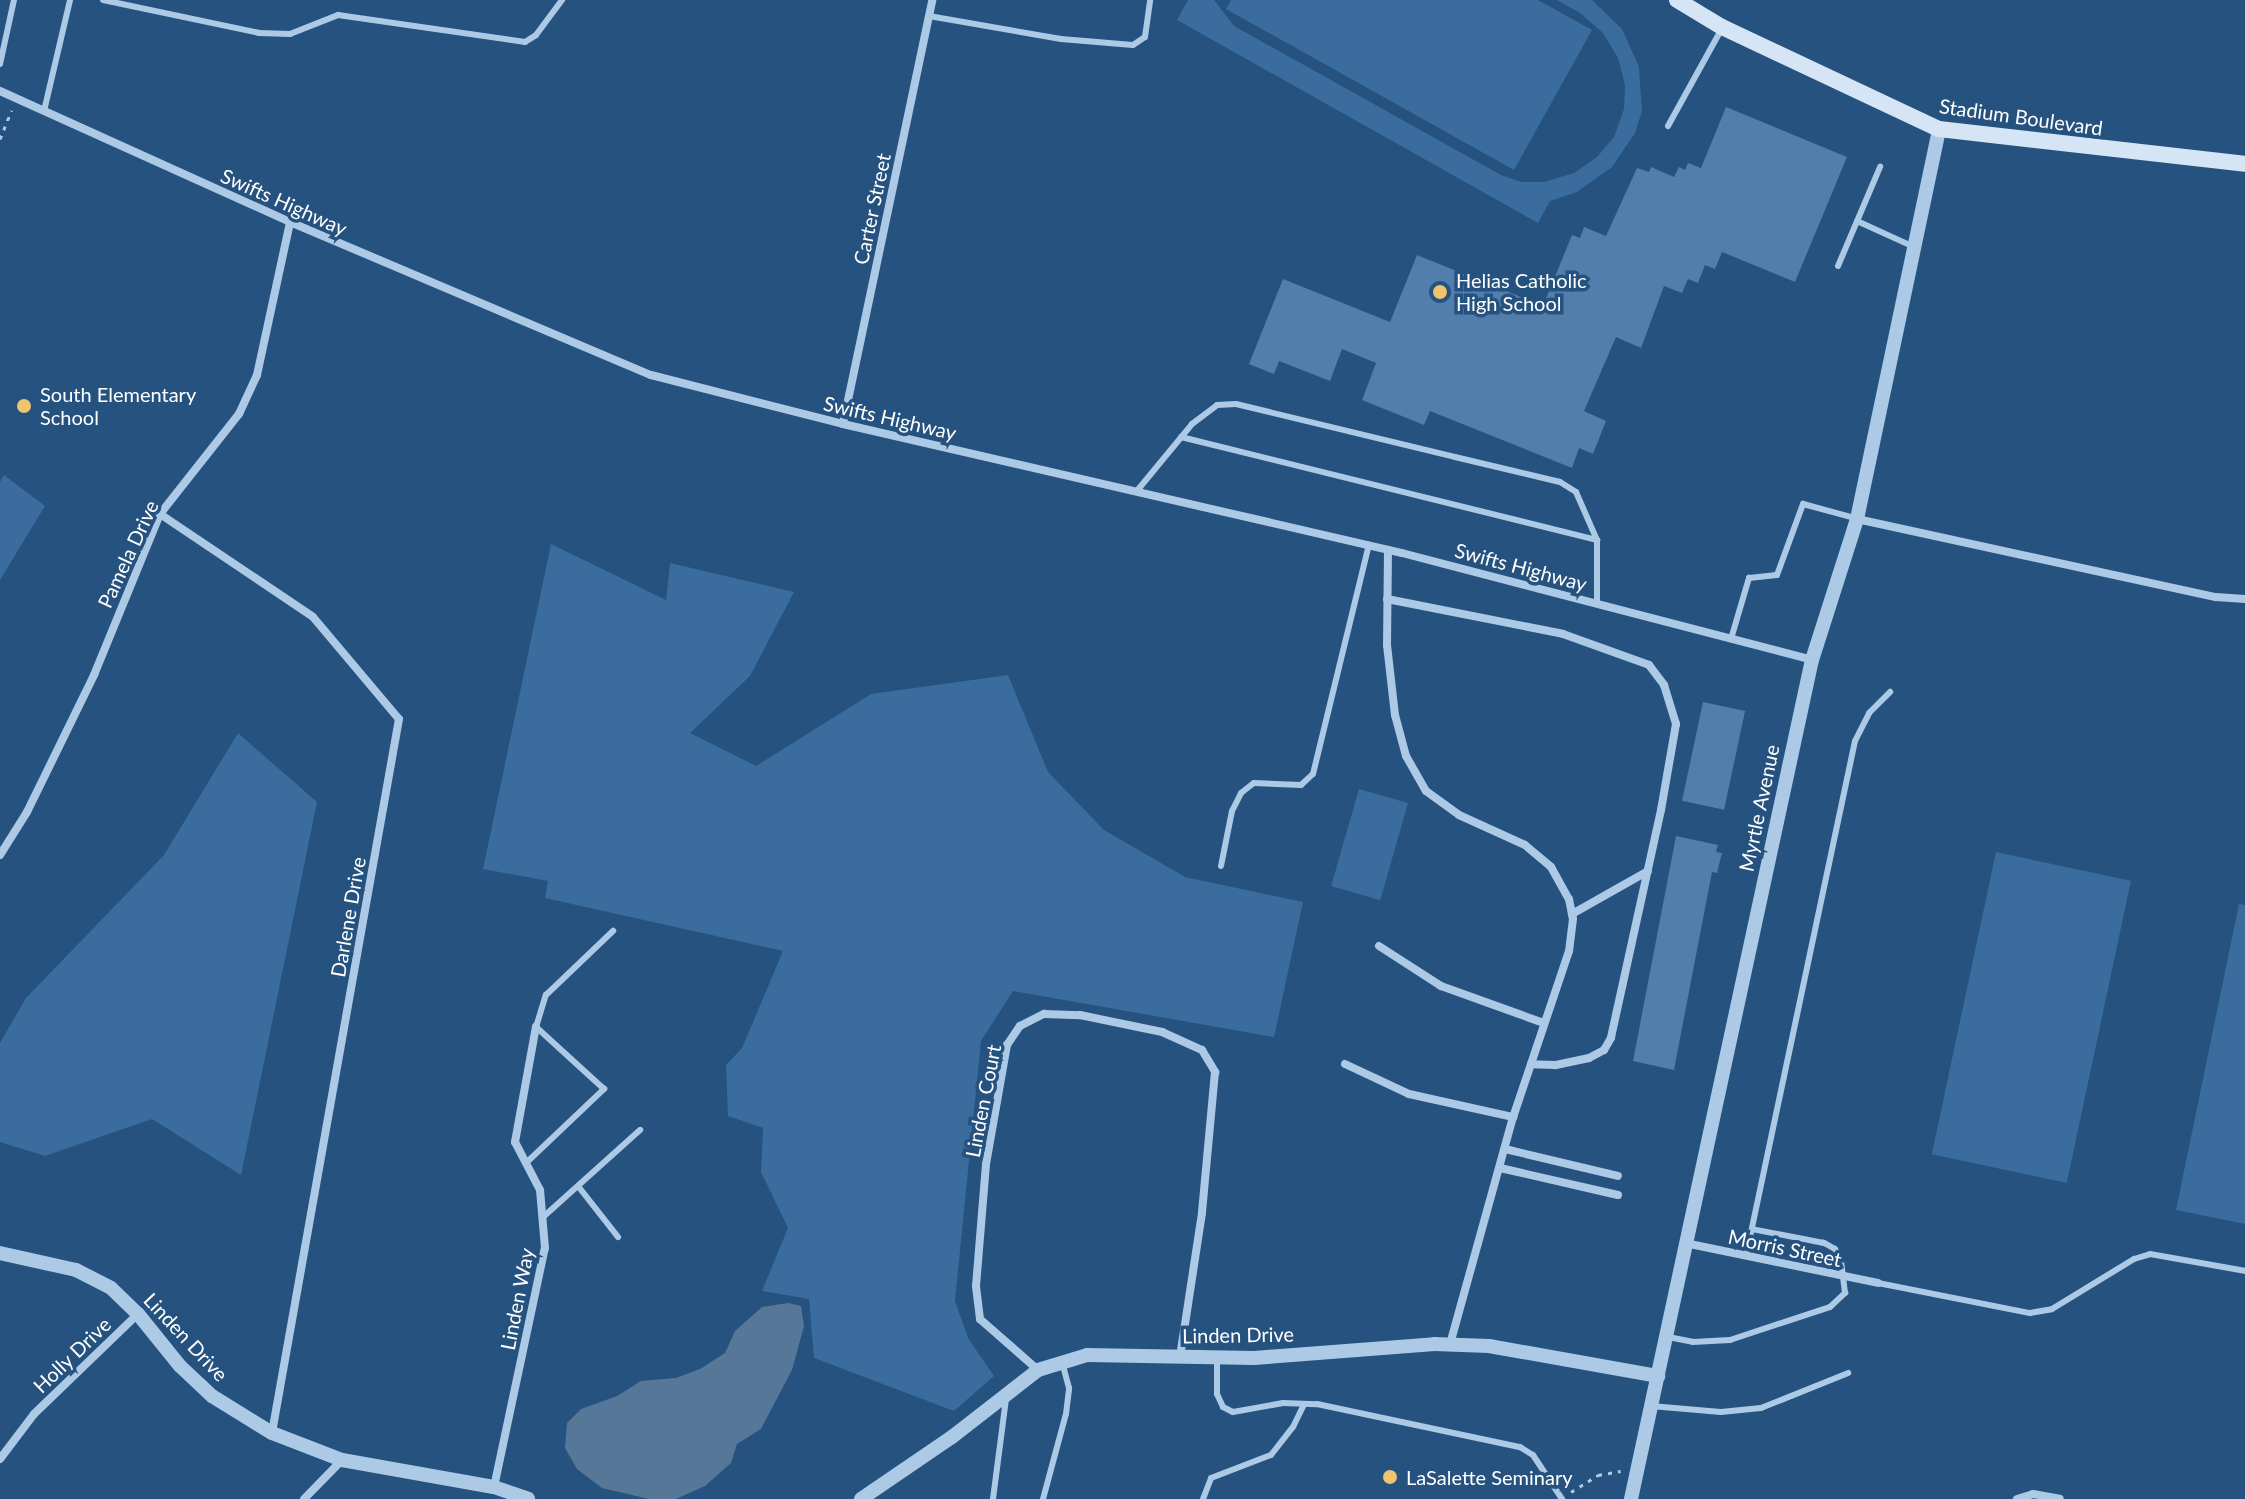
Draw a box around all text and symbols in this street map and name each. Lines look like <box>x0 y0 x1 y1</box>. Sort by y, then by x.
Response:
street label: Stadium Boulevard <box>1938 94 2104 140</box>
street label: Carter Street <box>848 151 896 267</box>
street label: Swifts Highway <box>217 163 351 241</box>
place label: Helias Catholic High School <box>1456 268 1587 315</box>
marker: Helias Catholic High School <box>1431 283 1449 301</box>
place label: South Elementary School <box>40 382 196 429</box>
street label: Swifts Highway <box>821 391 959 445</box>
marker: South Elementary School <box>15 397 33 415</box>
street label: Pamela Drive <box>93 496 163 612</box>
street label: Swifts Highway <box>1452 538 1590 596</box>
street label: Myrtle Avenue <box>1734 742 1784 874</box>
street label: Darlene Drive <box>326 855 370 979</box>
street label: Linden Court <box>960 1043 1006 1159</box>
street label: Morris Street <box>1726 1224 1844 1272</box>
street label: Linden Way <box>495 1246 539 1352</box>
street label: Linden Drive <box>139 1288 233 1386</box>
street label: Holly Drive <box>28 1312 116 1398</box>
street label: Linden Drive <box>1182 1322 1294 1348</box>
place label: LaSalette Seminary <box>1406 1465 1572 1489</box>
marker: LaSalette Seminary <box>1381 1468 1399 1486</box>

